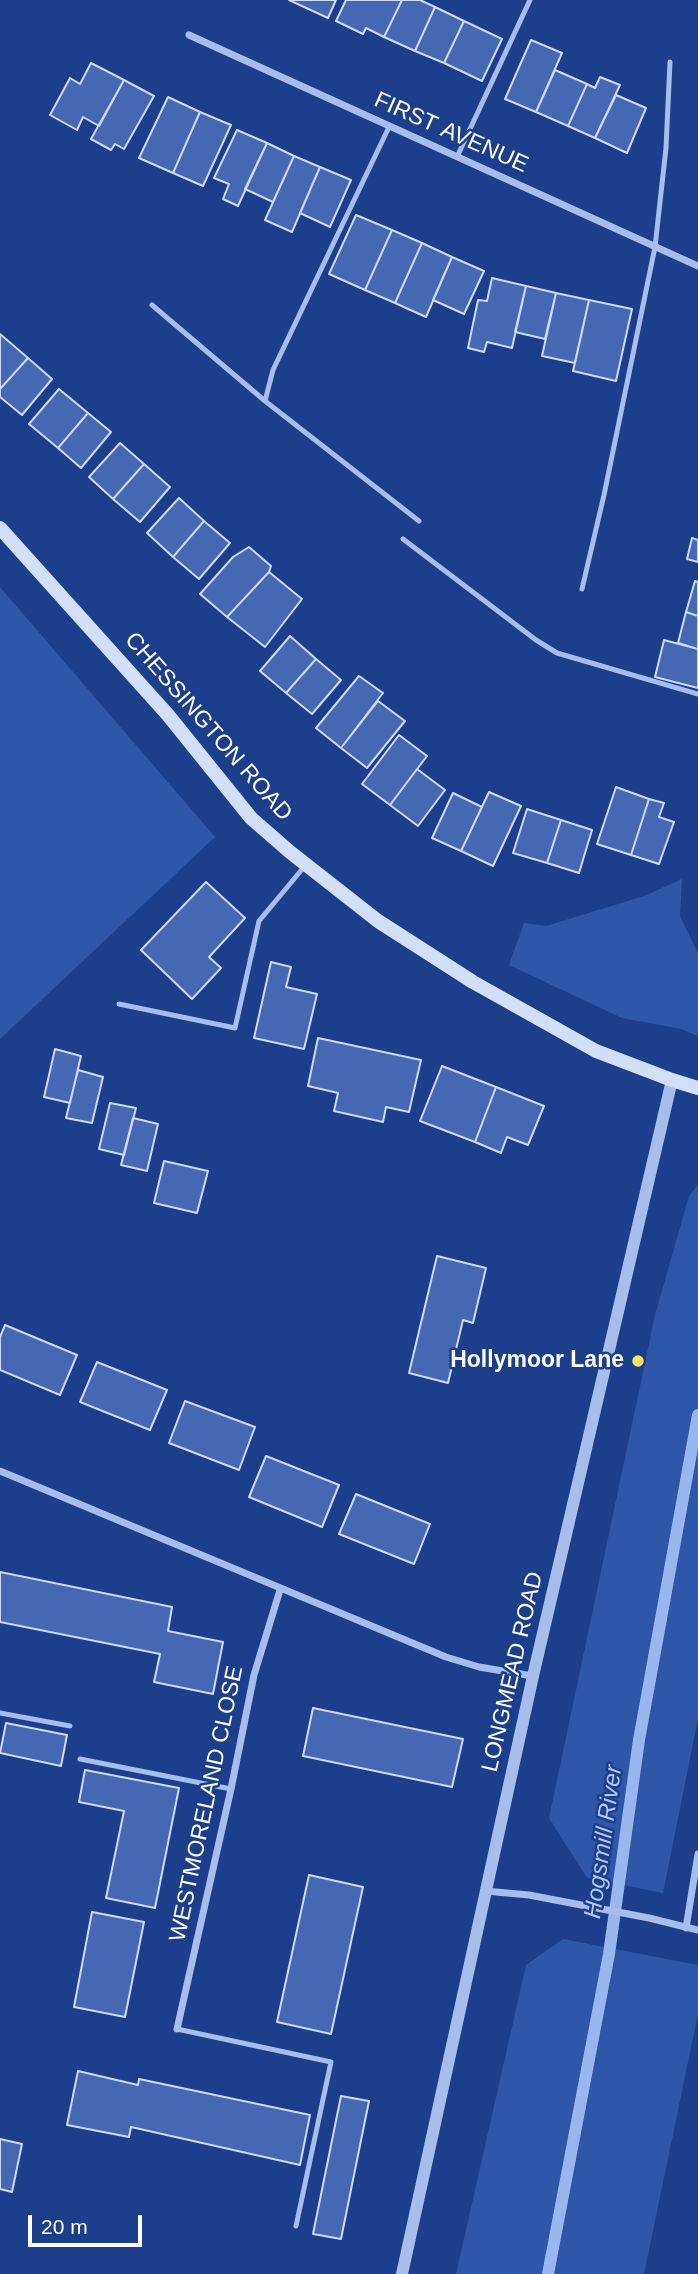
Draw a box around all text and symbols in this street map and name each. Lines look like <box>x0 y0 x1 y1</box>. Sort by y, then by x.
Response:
street label: FIRST AVENUE <box>370 87 532 179</box>
street label: CHESSINGTON ROAD <box>118 627 298 827</box>
place label: Hollymoor Lane <box>450 1347 624 1375</box>
marker: Hollymoor Lane <box>630 1353 646 1369</box>
street label: LONGMEAD ROAD <box>477 1569 549 1775</box>
street label: WESTMORELAND CLOSE <box>164 1664 250 1944</box>
water label: Hogsmill River <box>579 1763 629 1921</box>
scale bar <box>32 2200 145 2244</box>
text: 20 m <box>41 2215 88 2238</box>

